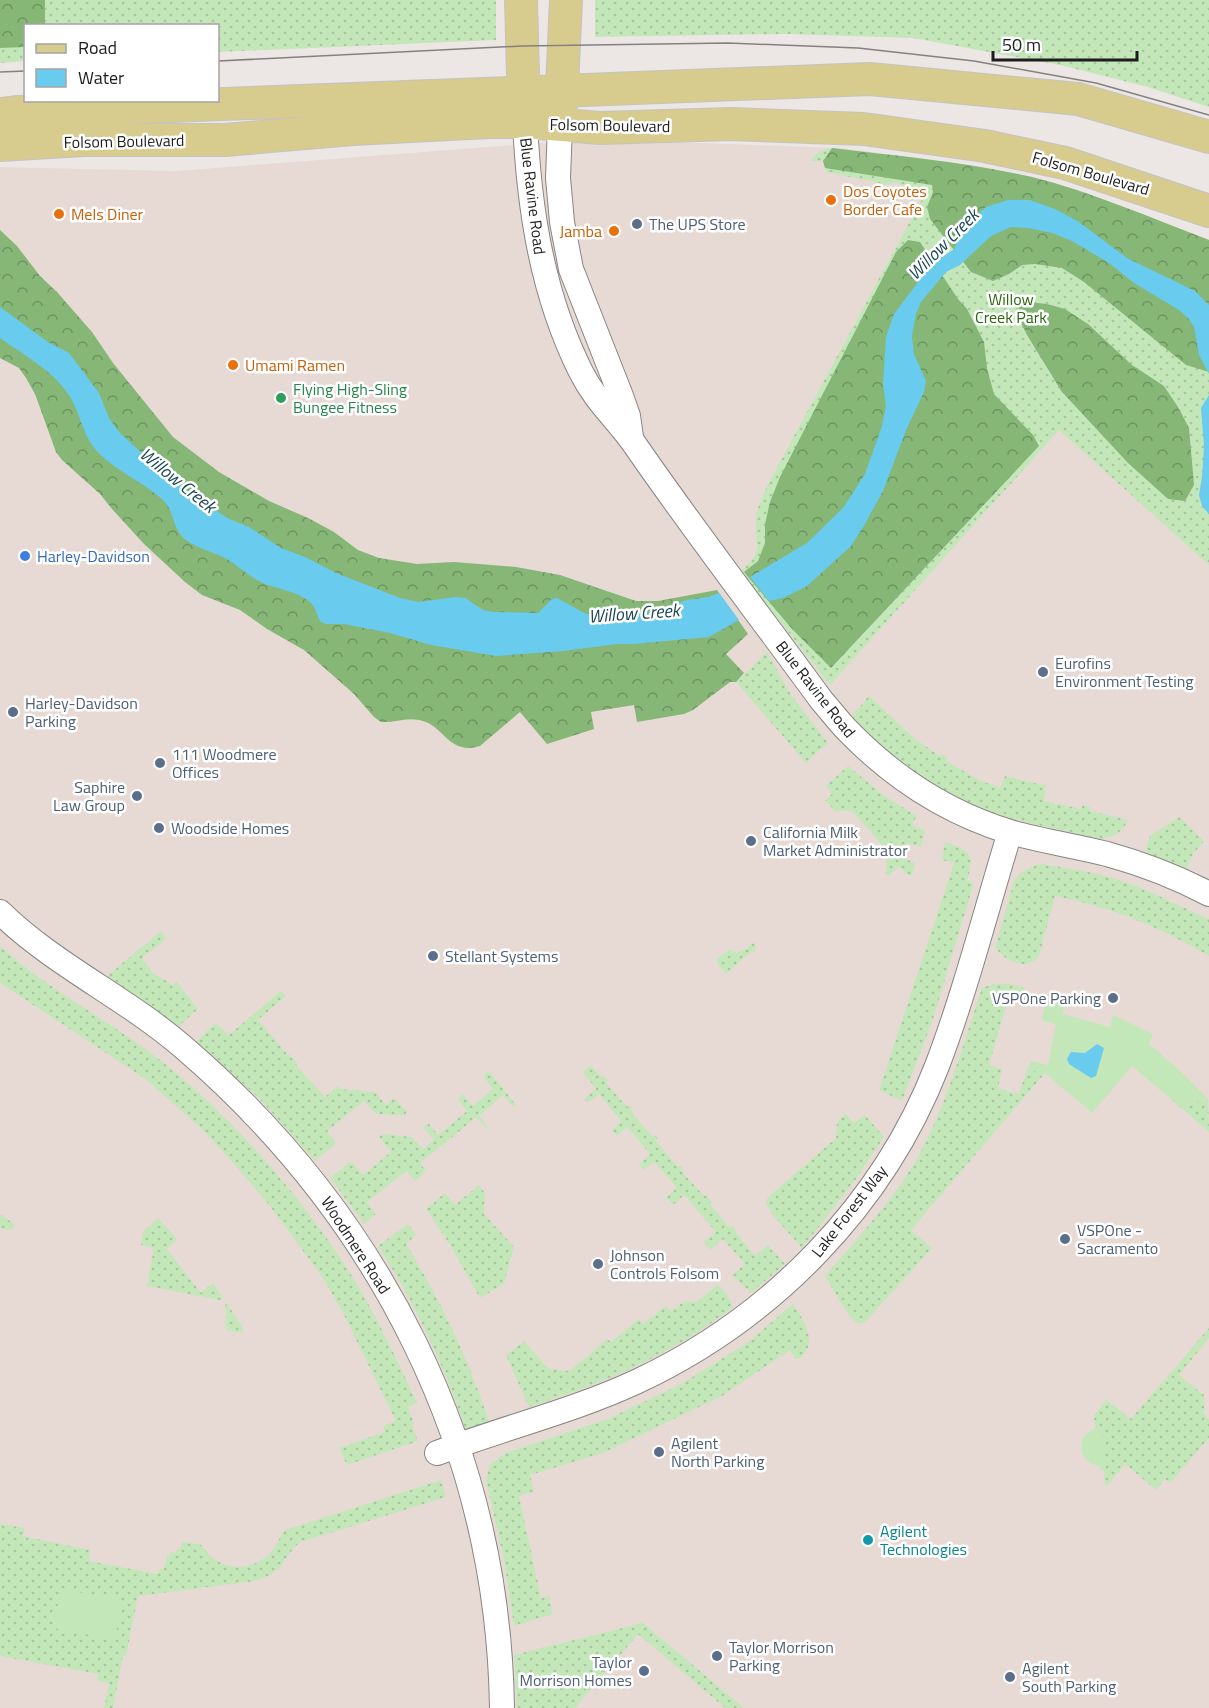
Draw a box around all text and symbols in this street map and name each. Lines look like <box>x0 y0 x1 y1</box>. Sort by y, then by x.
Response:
legend <box>24 24 219 102</box>
scale bar <box>993 24 1137 62</box>
text: 50 m <box>1002 31 1041 58</box>
text: Road <box>78 34 117 61</box>
text: Water <box>78 64 124 91</box>
street label: Folsom Boulevard <box>549 112 671 138</box>
street label: Folsom Boulevard <box>63 128 185 154</box>
street label: Blue Ravine Road <box>514 136 552 256</box>
street label: Folsom Boulevard <box>1030 145 1152 201</box>
place label: Dos Coyotes Border Cafe <box>843 179 927 221</box>
marker: Dos Coyotes Border Cafe <box>824 193 838 207</box>
water label: Willow Creek <box>901 201 986 286</box>
place label: Mels Diner <box>71 202 144 226</box>
marker: Mels Diner <box>52 207 66 221</box>
place label: The UPS Store <box>649 212 746 236</box>
marker: The UPS Store <box>630 217 644 231</box>
place label: Jamba <box>560 219 602 243</box>
marker: Jamba <box>607 224 621 238</box>
park label: Willow Creek Park <box>975 287 1047 329</box>
place label: Umami Ramen <box>245 353 345 377</box>
marker: Umami Ramen <box>226 358 240 372</box>
place label: Flying High-Sling Bungee Fitness <box>293 377 407 419</box>
marker: Flying High-Sling Bungee Fitness <box>274 391 288 405</box>
water label: Willow Creek <box>134 441 224 520</box>
place label: Harley-Davidson <box>37 544 150 568</box>
marker: Harley-Davidson <box>18 549 32 563</box>
water label: Willow Creek <box>587 596 683 630</box>
street label: Blue Ravine Road <box>770 635 862 743</box>
place label: Eurofins Environment Testing <box>1055 651 1194 693</box>
marker: Eurofins Environment Testing <box>1036 665 1050 679</box>
place label: Harley-Davidson Parking <box>25 691 138 733</box>
marker: Harley-Davidson Parking <box>6 705 20 719</box>
place label: 111 Woodmere Offices <box>172 742 277 784</box>
marker: 111 Woodmere Offices <box>153 756 167 770</box>
place label: Saphire Law Group <box>53 775 125 817</box>
marker: Saphire Law Group <box>130 789 144 803</box>
place label: Woodside Homes <box>171 816 289 840</box>
place label: California Milk Market Administrator <box>763 820 908 862</box>
marker: Woodside Homes <box>152 821 166 835</box>
marker: California Milk Market Administrator <box>744 834 758 848</box>
place label: Stellant Systems <box>445 944 558 968</box>
marker: Stellant Systems <box>426 949 440 963</box>
place label: VSPOne Parking <box>992 986 1101 1010</box>
marker: VSPOne Parking <box>1106 991 1120 1005</box>
street label: Lake Forest Way <box>805 1160 893 1262</box>
street label: Woodmere Road <box>315 1191 397 1299</box>
place label: VSPOne - Sacramento <box>1077 1218 1158 1260</box>
marker: VSPOne - Sacramento <box>1058 1232 1072 1246</box>
place label: Johnson Controls Folsom <box>610 1243 719 1285</box>
marker: Johnson Controls Folsom <box>591 1257 605 1271</box>
place label: Agilent North Parking <box>671 1431 764 1473</box>
marker: Agilent North Parking <box>652 1445 666 1459</box>
place label: Agilent Technologies <box>880 1519 967 1561</box>
marker: Agilent Technologies <box>861 1533 875 1547</box>
place label: Taylor Morrison Parking <box>729 1635 834 1677</box>
marker: Taylor Morrison Parking <box>710 1649 724 1663</box>
place label: Taylor Morrison Homes <box>520 1650 632 1692</box>
place label: Agilent South Parking <box>1022 1656 1116 1698</box>
marker: Taylor Morrison Homes <box>637 1664 651 1678</box>
marker: Agilent South Parking <box>1003 1670 1017 1684</box>

